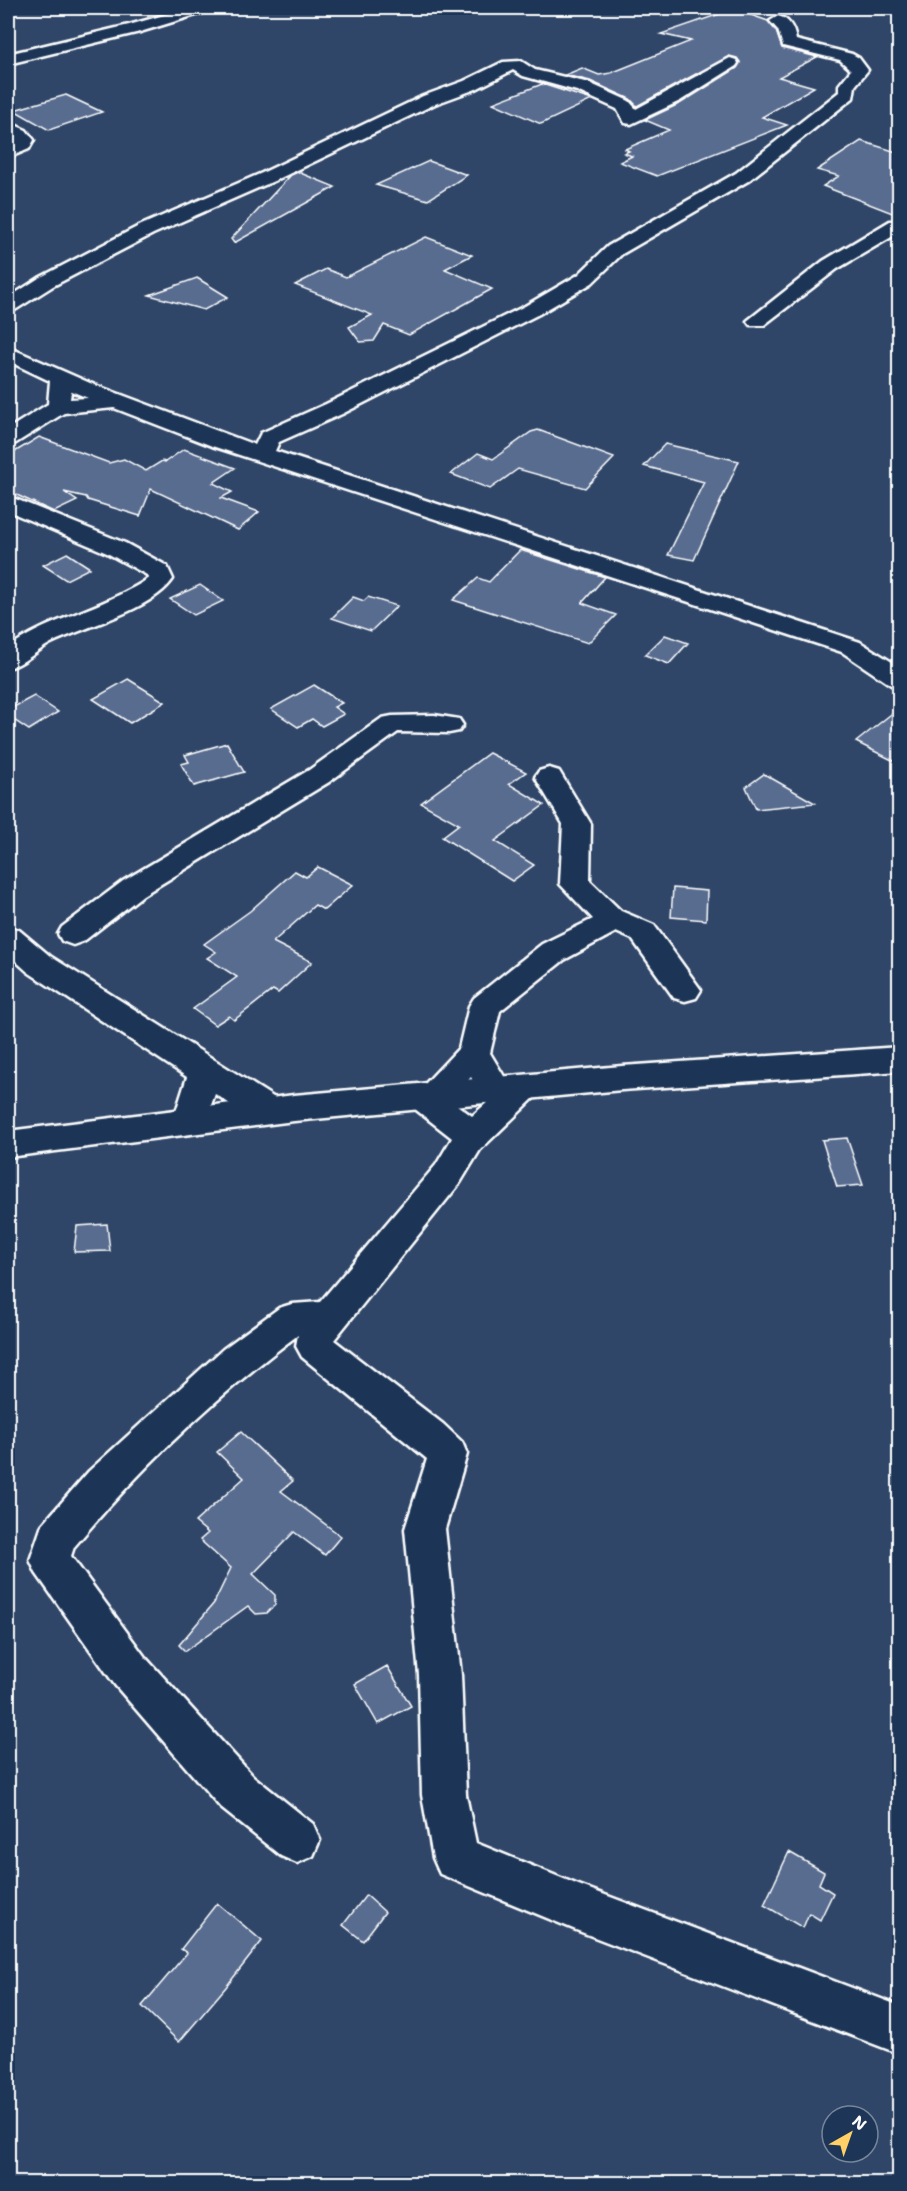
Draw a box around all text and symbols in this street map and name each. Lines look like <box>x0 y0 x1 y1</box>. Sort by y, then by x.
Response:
north arrow <box>820 2104 880 2164</box>
text: N <box>848 2111 871 2135</box>

